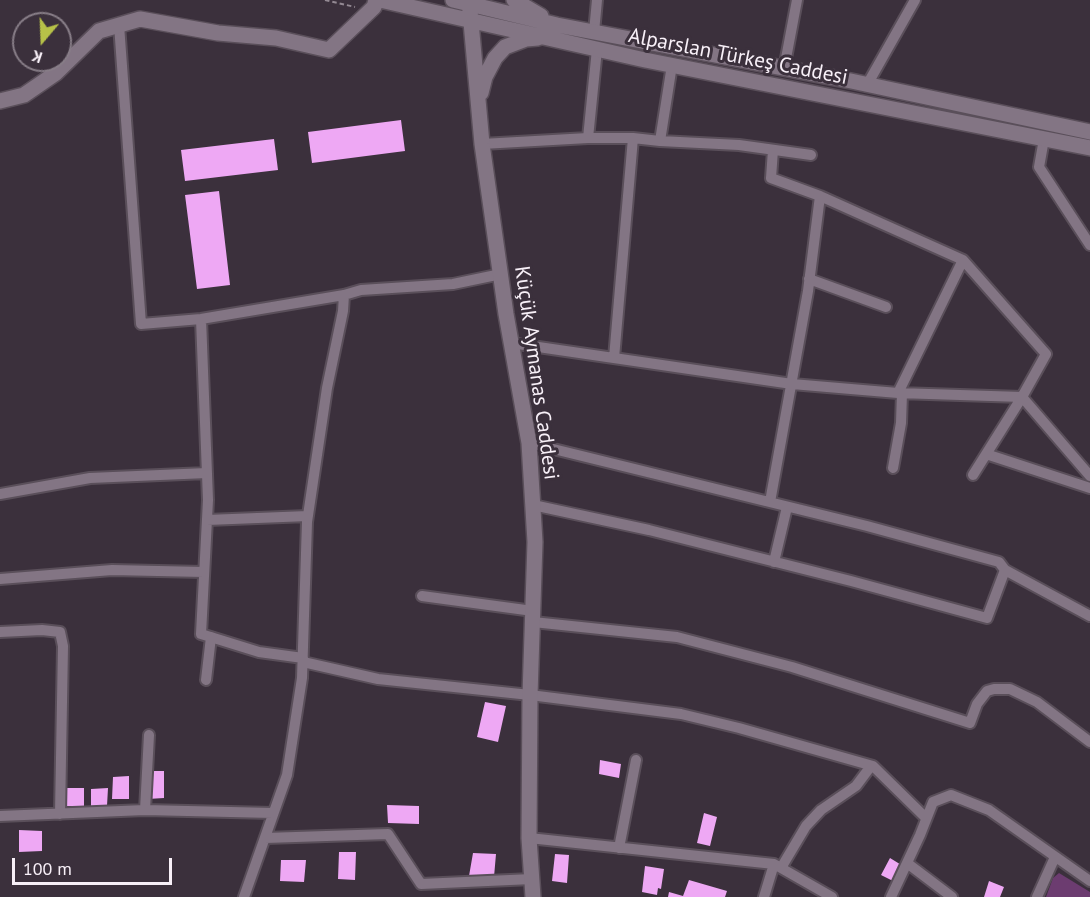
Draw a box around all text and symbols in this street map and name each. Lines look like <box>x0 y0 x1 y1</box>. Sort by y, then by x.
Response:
north arrow <box>12 12 72 72</box>
street label: Alparslan Türkeş Caddesi <box>626 23 850 91</box>
text: K <box>29 46 45 68</box>
street label: Küçük Aymanas Caddesi <box>509 265 563 481</box>
scale bar <box>15 846 176 884</box>
text: 100 m <box>23 857 72 880</box>

